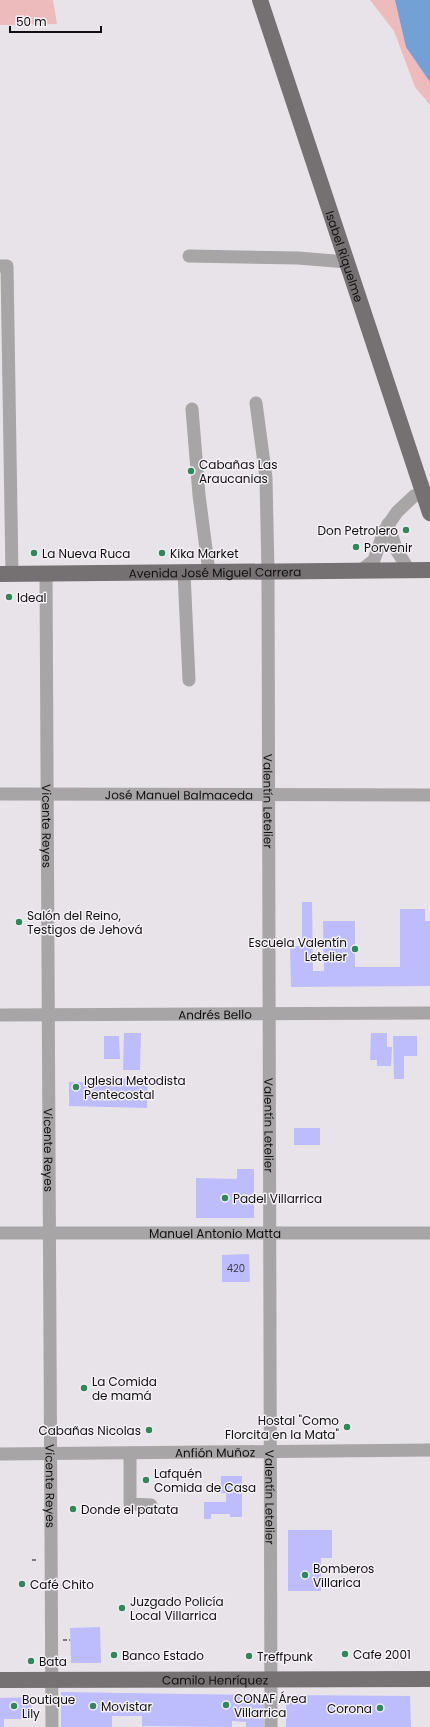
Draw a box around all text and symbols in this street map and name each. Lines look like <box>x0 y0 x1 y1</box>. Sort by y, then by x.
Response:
scale bar <box>10 8 101 34</box>
text: 50 m <box>16 13 47 30</box>
street label: Isabel Riquelme <box>322 208 368 304</box>
place label: Cabañas Las Araucanias <box>199 456 277 487</box>
marker: Cabañas Las Araucanias <box>186 466 196 476</box>
place label: Don Petrolero <box>317 522 398 539</box>
marker: Don Petrolero <box>401 525 411 535</box>
place label: Porvenir <box>364 539 413 556</box>
marker: Porvenir <box>351 542 361 552</box>
place label: La Nueva Ruca <box>42 545 130 562</box>
place label: Kika Market <box>170 545 239 562</box>
marker: La Nueva Ruca <box>29 548 39 558</box>
marker: Kika Market <box>157 548 167 558</box>
street label: Avenida José Miguel Carrera <box>129 563 301 581</box>
place label: Ideal <box>17 589 47 606</box>
marker: Ideal <box>4 592 14 602</box>
street label: Valentín Letelier <box>260 754 277 849</box>
street label: Vicente Reyes <box>39 784 56 868</box>
street label: José Manuel Balmaceda <box>105 786 253 803</box>
place label: Salón del Reino, Testigos de Jehová <box>27 907 143 938</box>
marker: Salón del Reino, Testigos de Jehová <box>14 917 24 927</box>
place label: Escuela Valentín Letelier <box>249 934 348 965</box>
marker: Escuela Valentín Letelier <box>350 944 360 954</box>
street label: Andrés Bello <box>178 1005 252 1023</box>
place label: Iglesia Metodista Pentecostal <box>84 1072 186 1103</box>
street label: Valentín Letelier <box>261 1078 278 1173</box>
marker: Iglesia Metodista Pentecostal <box>71 1082 81 1092</box>
street label: Vicente Reyes <box>40 1108 58 1192</box>
place label: Padel Villarrica <box>233 1190 322 1207</box>
marker: Padel Villarrica <box>220 1193 230 1203</box>
street label: Manuel Antonio Matta <box>149 1225 281 1242</box>
house number: 420 <box>227 1261 245 1276</box>
place label: La Comida de mamá <box>92 1373 157 1404</box>
marker: La Comida de mamá <box>79 1383 89 1393</box>
place label: Hostal "Como Florcita en la Mata" <box>225 1412 339 1443</box>
place label: Cabañas Nicolas <box>38 1422 141 1439</box>
marker: Hostal "Como Florcita en la Mata" <box>342 1422 352 1432</box>
marker: Cabañas Nicolas <box>144 1425 154 1435</box>
street label: Anfión Muñoz <box>175 1443 255 1461</box>
street label: Vicente Reyes <box>42 1444 59 1528</box>
street label: Valentín Letelier <box>262 1450 279 1545</box>
place label: Lafquén Comida de Casa <box>154 1465 256 1496</box>
marker: Lafquén Comida de Casa <box>141 1475 151 1485</box>
place label: Donde el patata <box>81 1501 178 1518</box>
marker: Donde el patata <box>68 1504 78 1514</box>
place label: Bomberos Villarica <box>313 1560 374 1591</box>
marker: Bomberos Villarica <box>300 1570 310 1580</box>
place label: Café Chito <box>30 1576 94 1593</box>
marker: Café Chito <box>17 1579 27 1589</box>
place label: Juzgado Policía Local Villarrica <box>130 1593 224 1624</box>
marker: Juzgado Policía Local Villarrica <box>117 1603 127 1613</box>
place label: Cafe 2001 <box>353 1646 411 1663</box>
place label: Banco Estado <box>122 1647 204 1664</box>
place label: Treffpunk <box>257 1648 314 1665</box>
marker: Cafe 2001 <box>340 1649 350 1659</box>
marker: Banco Estado <box>109 1650 119 1660</box>
marker: Treffpunk <box>244 1651 254 1661</box>
place label: Bata <box>39 1653 67 1670</box>
marker: Bata <box>26 1656 36 1666</box>
street label: Camilo Henríquez <box>162 1671 268 1688</box>
place label: CONAF Área Villarrica <box>234 1690 307 1721</box>
place label: Boutique Lily <box>22 1691 75 1722</box>
place label: Movistar <box>101 1698 152 1715</box>
marker: CONAF Área Villarrica <box>221 1700 231 1710</box>
place label: Corona <box>327 1700 372 1717</box>
marker: Boutique Lily <box>9 1701 19 1711</box>
marker: Movistar <box>88 1701 98 1711</box>
marker: Corona <box>375 1703 385 1713</box>

